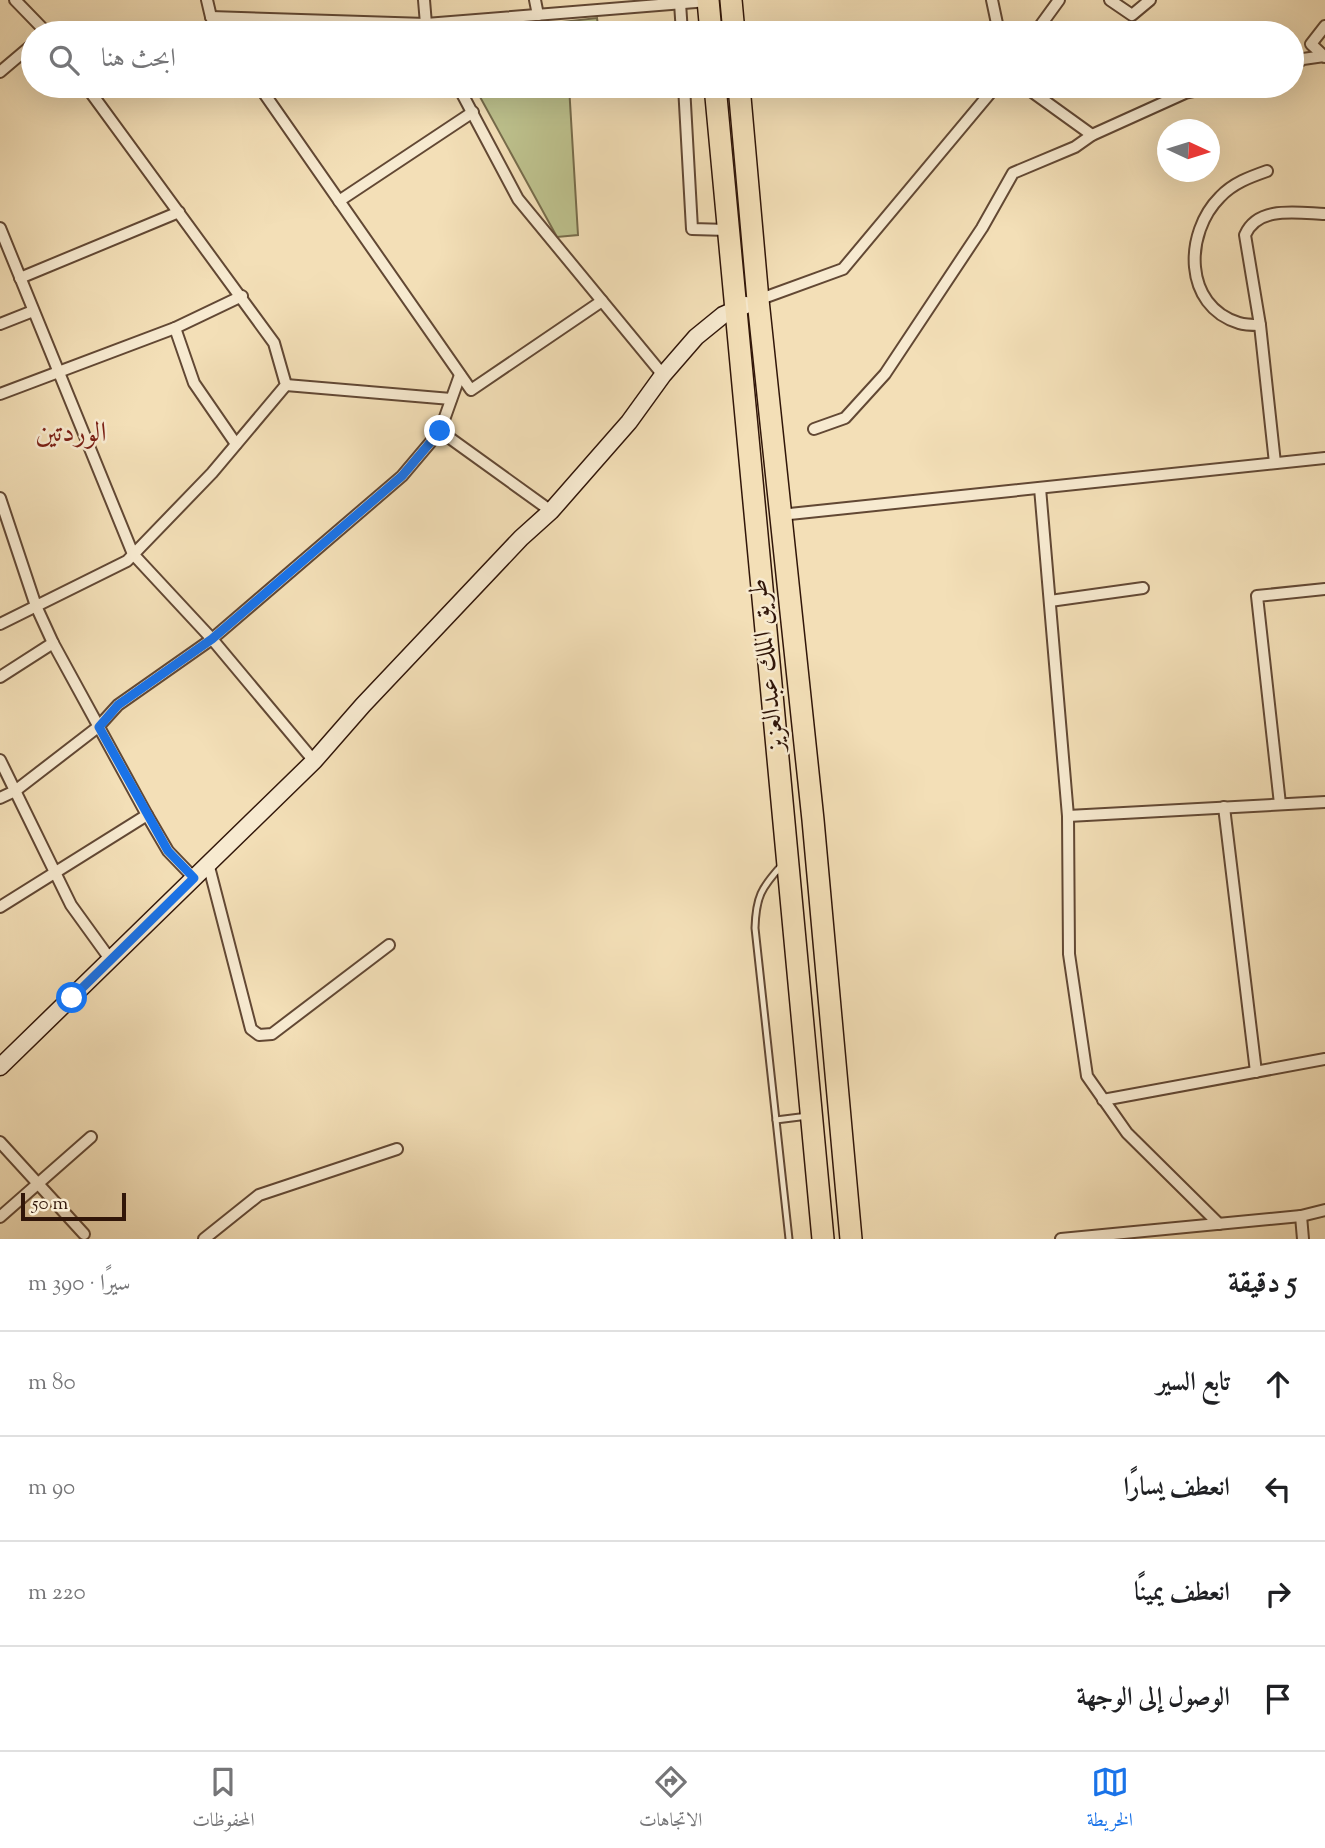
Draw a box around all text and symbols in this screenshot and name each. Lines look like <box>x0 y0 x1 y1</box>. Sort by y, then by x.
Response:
search box <box>21 21 1304 98</box>
icon: search <box>45 41 83 79</box>
text: ابحث هنا <box>101 41 176 78</box>
north arrow <box>1157 119 1220 182</box>
district label: الوردتين <box>35 414 107 454</box>
route end <box>424 415 455 446</box>
street label: طريق الملك عبدالعزيز <box>741 577 796 756</box>
route start <box>56 982 87 1013</box>
scale bar <box>21 1190 126 1222</box>
text: 50 m <box>32 1191 68 1218</box>
text: 5 دقيقة <box>1228 1263 1297 1306</box>
text: سيرًا · 390 m <box>28 1268 131 1301</box>
text: تابع السير <box>1157 1365 1230 1402</box>
icon: ahead <box>1259 1365 1297 1403</box>
text: 80 m <box>28 1367 76 1400</box>
text: انعطف يسارًا <box>1123 1470 1230 1507</box>
icon: left <box>1259 1470 1297 1508</box>
text: 90 m <box>28 1472 75 1505</box>
text: انعطف يمينًا <box>1134 1575 1230 1612</box>
icon: right <box>1259 1575 1297 1613</box>
text: 220 m <box>28 1577 86 1610</box>
text: الوصول إلى الوجهة <box>1076 1680 1230 1717</box>
icon: arrive <box>1259 1680 1297 1718</box>
tab: المحفوظات <box>192 1763 255 1838</box>
tab: الاتجاهات <box>639 1763 702 1838</box>
tab: الخريطة <box>1087 1763 1133 1838</box>

